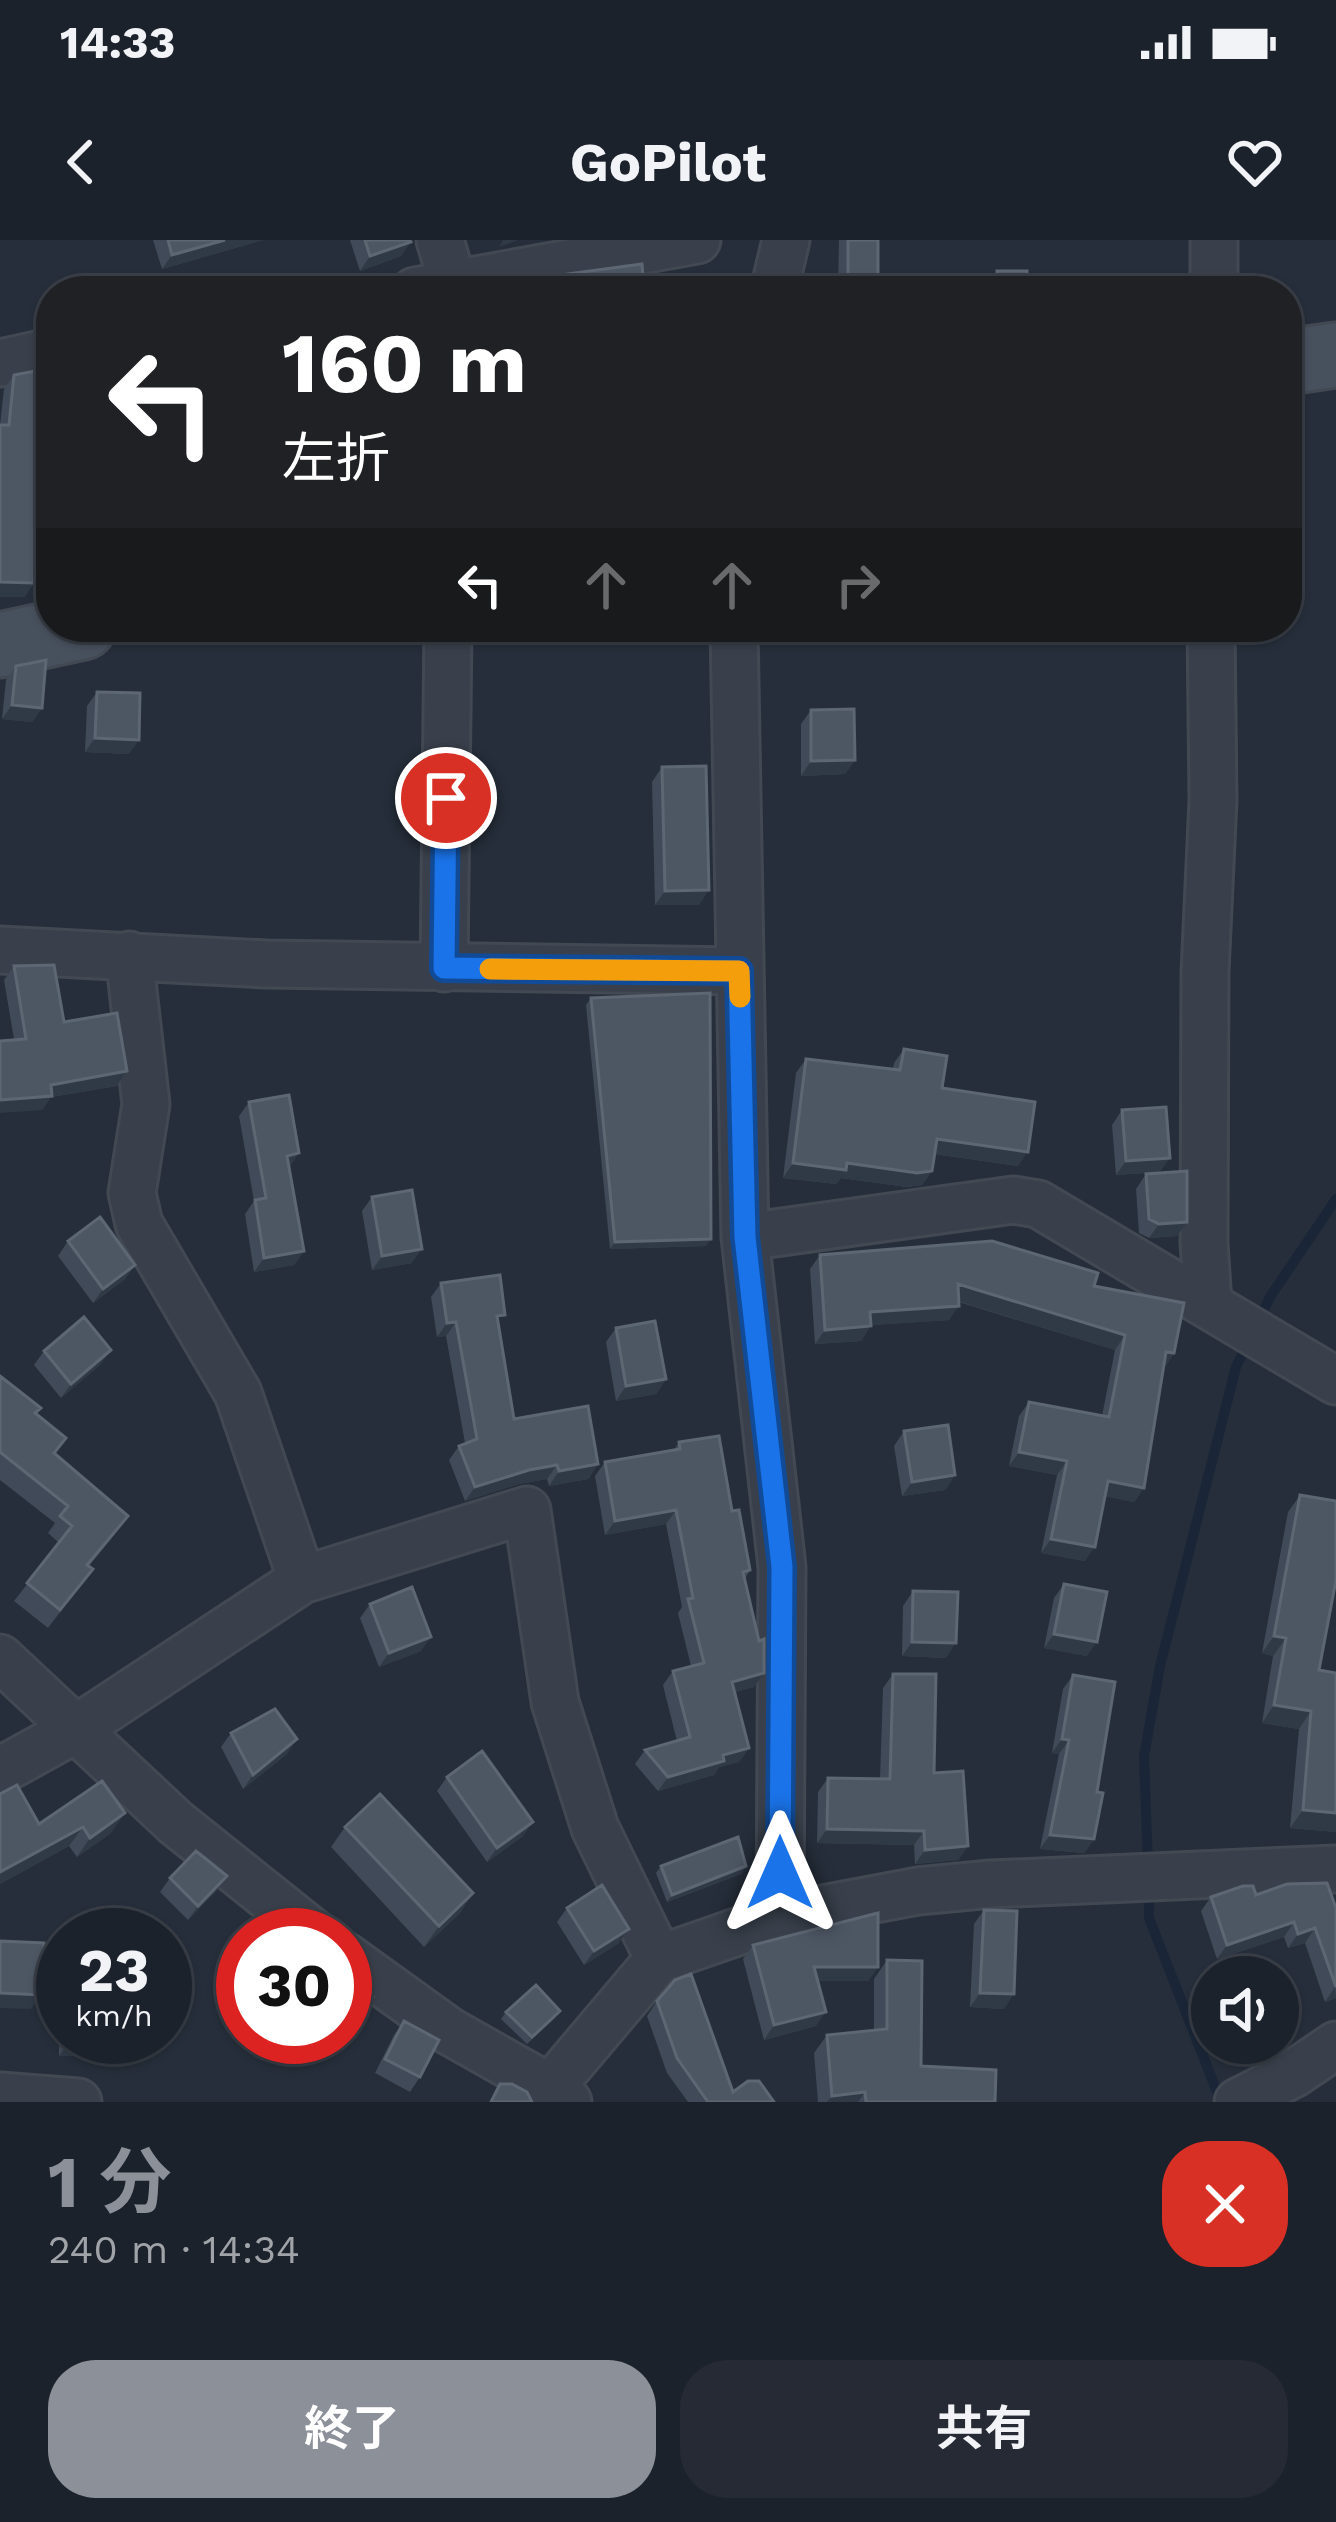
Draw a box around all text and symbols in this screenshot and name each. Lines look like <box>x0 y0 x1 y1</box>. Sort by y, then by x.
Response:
text: 14:33 <box>60 16 175 69</box>
icon: back <box>48 129 114 195</box>
icon: heart <box>1222 129 1288 195</box>
text: GoPilot <box>570 131 766 194</box>
text: 160 m <box>282 314 527 412</box>
icon: left <box>84 324 240 480</box>
text: 左折 <box>282 427 390 490</box>
icon: left <box>447 552 513 618</box>
icon: ahead <box>573 552 639 618</box>
icon: ahead <box>699 552 765 618</box>
icon: right <box>825 552 891 618</box>
pin <box>395 747 497 849</box>
icon: arrive <box>413 765 479 831</box>
position arrow <box>717 1810 843 1936</box>
speed limit sign: 30 <box>216 1908 372 2064</box>
text: 23 <box>78 1935 150 2006</box>
map controls <box>1191 1956 1299 2064</box>
button: sound <box>1191 1956 1299 2064</box>
text: km/h <box>75 1998 153 2033</box>
text: 1 分 <box>48 2140 172 2224</box>
button: close <box>1162 2141 1288 2267</box>
text: 240 m · 14:34 <box>48 2227 300 2272</box>
button: 終了 <box>48 2360 656 2498</box>
button: 共有 <box>680 2360 1288 2498</box>

